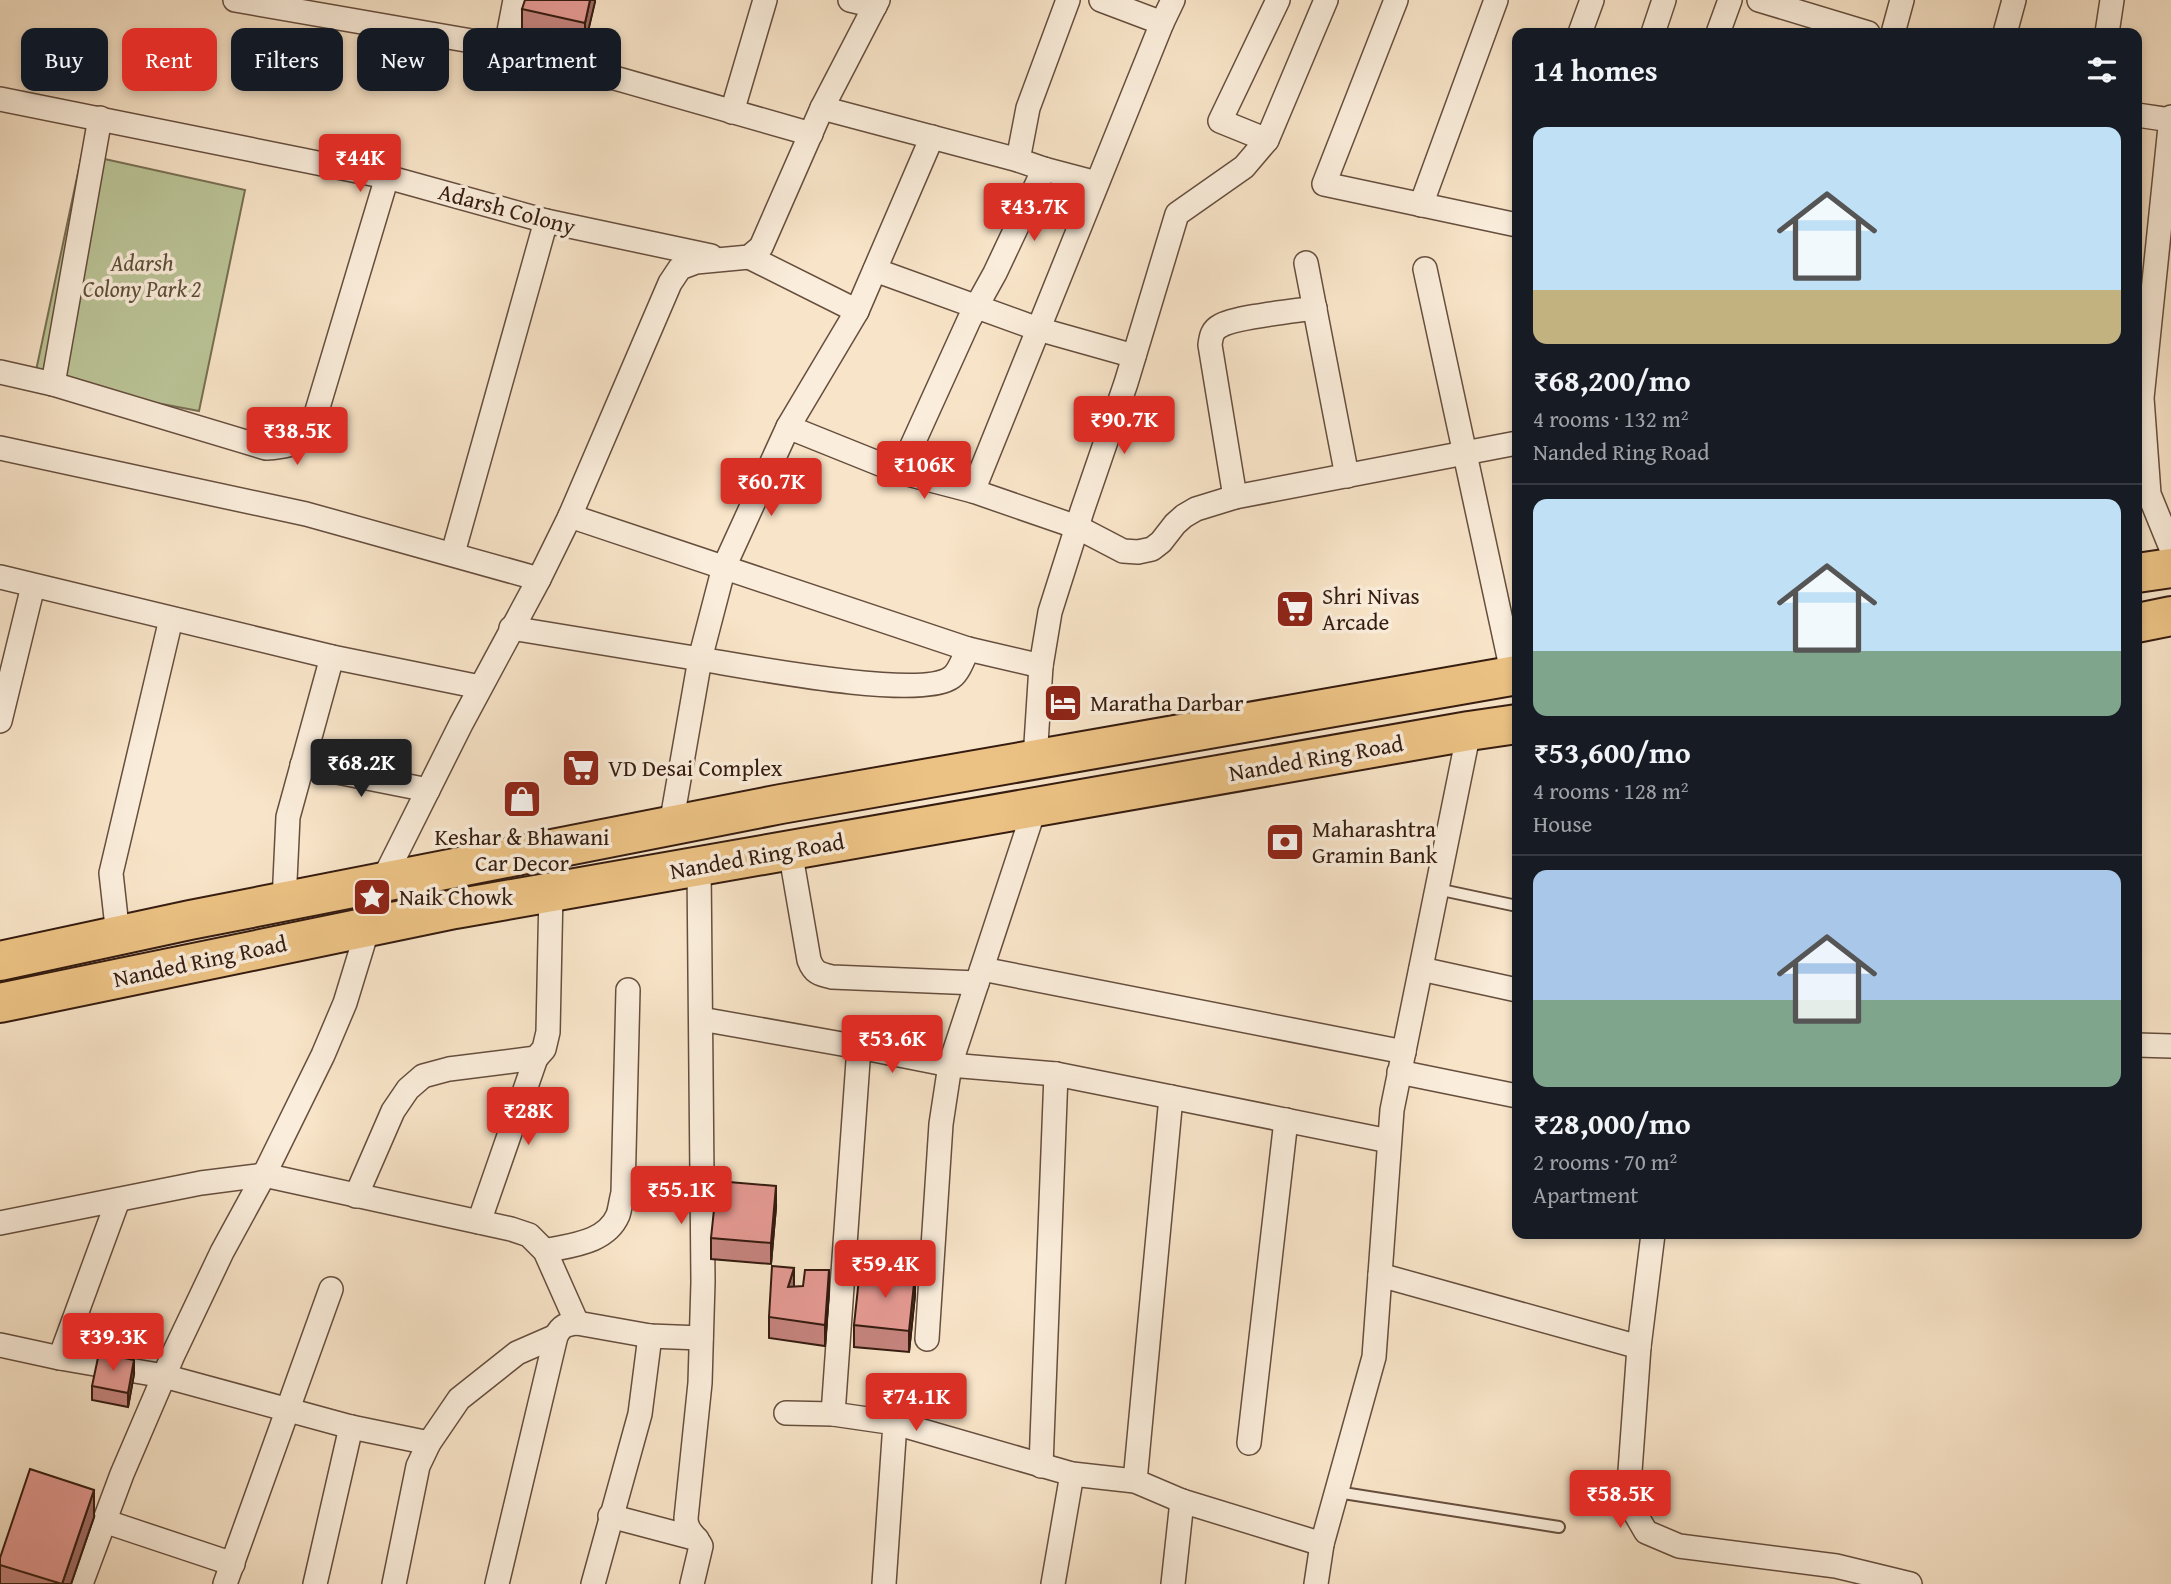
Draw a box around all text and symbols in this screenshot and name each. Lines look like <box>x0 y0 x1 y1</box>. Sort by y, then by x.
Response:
chip: Buy <box>21 28 108 91</box>
chip: Rent <box>122 28 217 91</box>
chip: Filters <box>231 28 343 91</box>
chip: New <box>357 28 449 91</box>
chip: Apartment <box>463 28 621 91</box>
text: 14 homes <box>1533 48 1658 92</box>
icon: filters <box>2083 51 2121 89</box>
pin: ₹44K <box>319 134 401 194</box>
text: ₹44K <box>335 140 385 173</box>
icon: home <box>1764 173 1890 299</box>
street label: Adarsh Colony <box>435 174 580 243</box>
pin: ₹43.7K <box>977 184 1091 243</box>
text: ₹43.7K <box>1000 189 1068 222</box>
park label: Adarsh Colony Park 2 <box>83 246 202 305</box>
text: ₹68,200/mo <box>1533 358 1691 402</box>
pin: ₹90.7K <box>1067 396 1181 456</box>
text: ₹90.7K <box>1090 402 1158 435</box>
text: 4 rooms · 132 m² <box>1533 402 1688 435</box>
pin: ₹38.5K <box>240 407 354 467</box>
text: ₹38.5K <box>263 413 331 446</box>
text: Nanded Ring Road <box>1533 435 1709 468</box>
pin: ₹106K <box>875 442 973 501</box>
text: ₹106K <box>893 447 955 480</box>
pin: ₹60.7K <box>714 458 828 518</box>
text: ₹60.7K <box>737 464 805 497</box>
icon: home <box>1764 545 1890 671</box>
place label: Shri Nivas Arcade <box>1322 579 1420 638</box>
supermarket icon: Shri Nivas Arcade <box>1274 588 1316 630</box>
hotel icon: Maratha Darbar <box>1042 682 1084 724</box>
place label: Maratha Darbar <box>1090 686 1244 719</box>
street label: Nanded Ring Road <box>1226 726 1406 789</box>
text: ₹53,600/mo <box>1533 730 1691 774</box>
pin: ₹68.2K <box>304 740 418 799</box>
text: ₹68.2K <box>327 745 395 778</box>
supermarket icon: VD Desai Complex <box>560 747 602 789</box>
place label: VD Desai Complex <box>608 751 783 784</box>
text: 4 rooms · 128 m² <box>1533 774 1688 807</box>
shop icon: Keshar & Bhawani Car Decor <box>501 778 543 820</box>
text: House <box>1533 807 1592 840</box>
place label: Maharashtra Gramin Bank <box>1312 812 1438 871</box>
place label: Keshar & Bhawani Car Decor <box>434 820 610 879</box>
bank icon: Maharashtra Gramin Bank <box>1264 821 1306 863</box>
street label: Nanded Ring Road <box>667 824 847 887</box>
place icon: Naik Chowk <box>351 876 393 918</box>
place label: Naik Chowk <box>399 880 513 913</box>
icon: home <box>1764 916 1890 1042</box>
street label: Nanded Ring Road <box>110 926 290 995</box>
pin: ₹53.6K <box>835 1016 949 1075</box>
text: ₹53.6K <box>858 1021 926 1054</box>
pin: ₹28K <box>487 1088 569 1147</box>
text: ₹28K <box>503 1093 553 1126</box>
text: ₹28,000/mo <box>1533 1101 1691 1145</box>
text: 2 rooms · 70 m² <box>1533 1145 1677 1178</box>
pin: ₹55.1K <box>624 1166 738 1226</box>
text: ₹55.1K <box>647 1172 715 1205</box>
text: Apartment <box>1533 1178 1638 1211</box>
pin: ₹59.4K <box>828 1240 942 1300</box>
text: ₹59.4K <box>851 1246 919 1279</box>
pin: ₹39.3K <box>56 1314 170 1373</box>
text: ₹39.3K <box>79 1319 147 1352</box>
pin: ₹74.1K <box>859 1374 973 1433</box>
text: ₹74.1K <box>882 1379 950 1412</box>
pin: ₹58.5K <box>1563 1470 1677 1530</box>
text: ₹58.5K <box>1586 1476 1654 1509</box>

